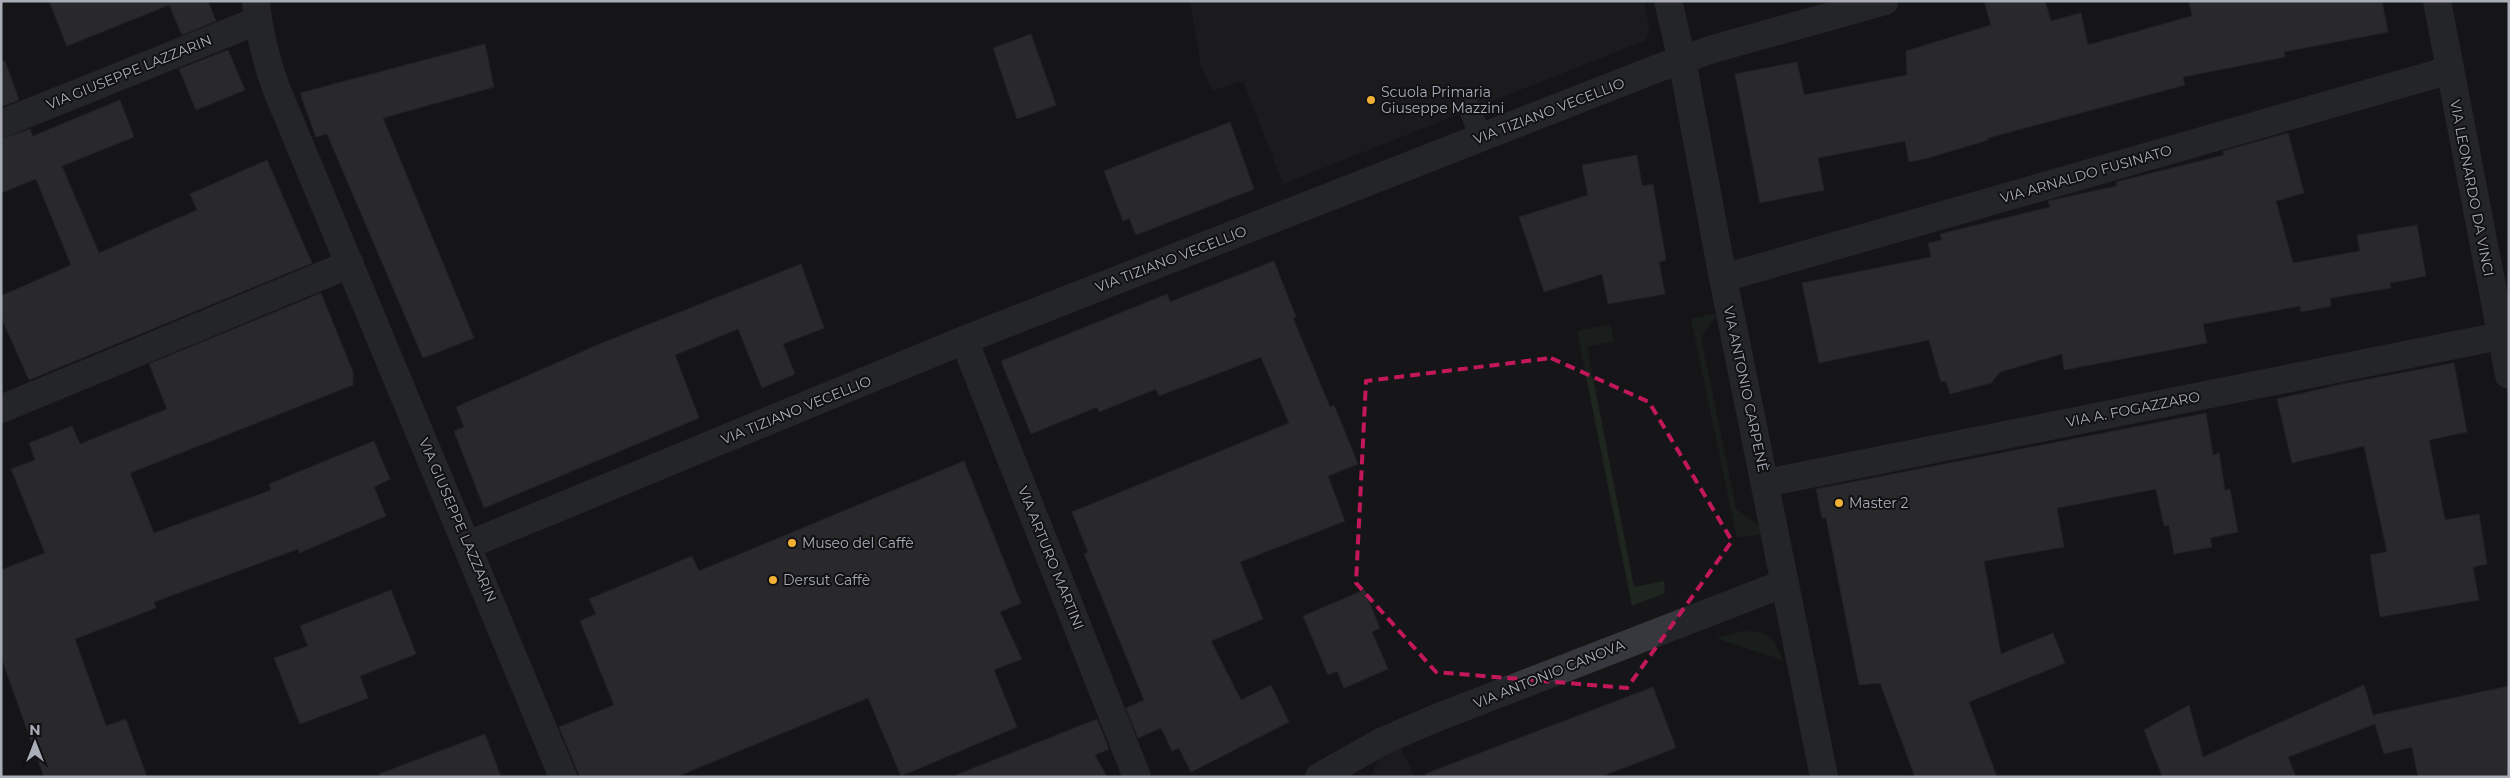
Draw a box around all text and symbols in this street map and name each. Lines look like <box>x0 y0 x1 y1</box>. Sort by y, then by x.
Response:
street label: VIA GIUSEPPE LAZZARIN <box>44 31 214 113</box>
street label: VIA TIZIANO VECELLIO <box>1471 74 1627 148</box>
place label: Scuola Primaria Giuseppe Mazzini <box>1381 83 1504 117</box>
marker: Scuola Primaria Giuseppe Mazzini <box>1365 94 1377 106</box>
street label: VIA LEONARDO DA VINCI <box>2446 98 2498 278</box>
street label: VIA ARNALDO FUSINATO <box>1998 141 2174 207</box>
street label: VIA TIZIANO VECELLIO <box>1093 222 1249 296</box>
street label: VIA ANTONIO CARPENÈ <box>1720 304 1772 474</box>
street label: VIA TIZIANO VECELLIO <box>718 371 874 448</box>
street label: VIA A. FOGAZZARO <box>2064 387 2202 431</box>
street label: VIA GIUSEPPE LAZZARIN <box>415 435 501 605</box>
street label: VIA ARTURO MARTINI <box>1014 484 1088 632</box>
place label: Master 2 <box>1849 494 1909 512</box>
marker: Master 2 <box>1833 497 1845 509</box>
place label: Museo del Caffè <box>802 534 914 552</box>
marker: Museo del Caffè <box>786 537 798 549</box>
place label: Dersut Caffè <box>783 571 870 589</box>
marker: Dersut Caffè <box>767 574 779 586</box>
street label: VIA ANTONIO CANOVA <box>1471 635 1628 713</box>
north arrow <box>10 718 60 768</box>
text: N <box>29 721 41 739</box>

